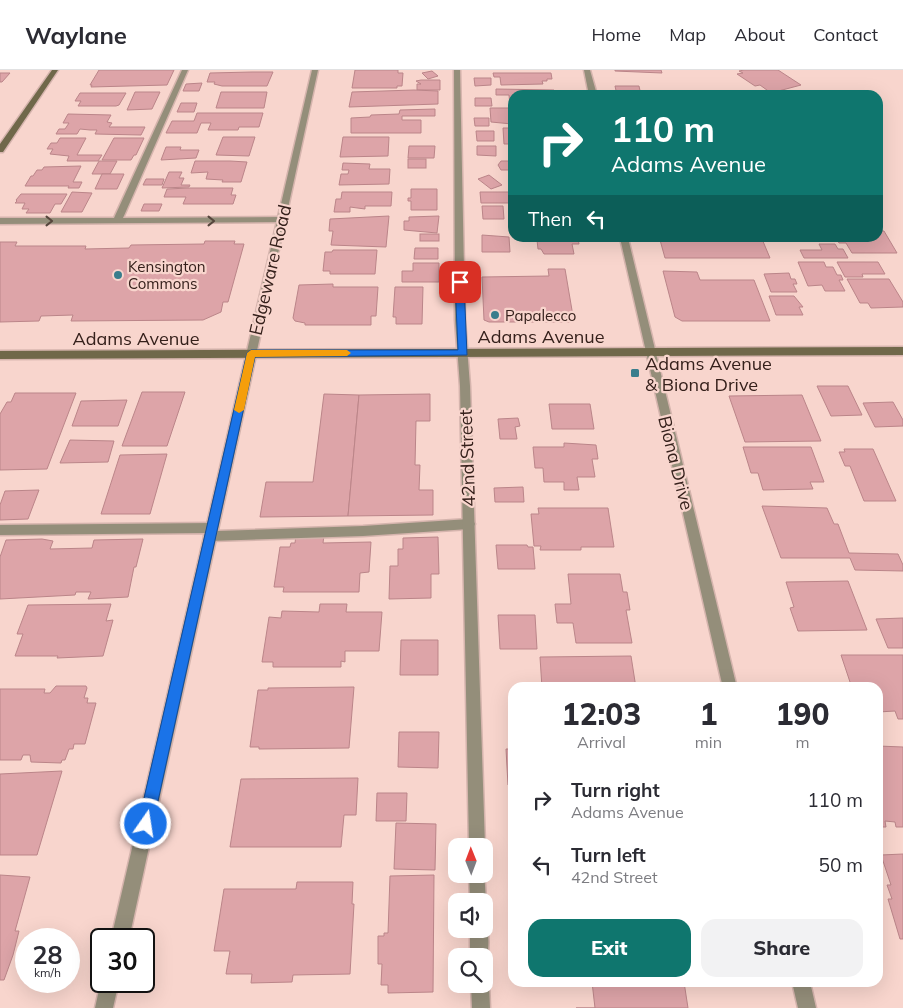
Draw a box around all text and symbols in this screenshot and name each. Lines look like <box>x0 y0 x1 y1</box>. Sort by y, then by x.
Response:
text: Waylane <box>25 20 127 50</box>
text: Home <box>591 23 641 46</box>
text: Map <box>669 23 706 46</box>
text: About <box>734 23 785 46</box>
text: Contact <box>813 23 878 46</box>
text: 110 m <box>611 107 715 151</box>
icon: right <box>528 110 593 175</box>
text: Adams Avenue <box>611 150 766 178</box>
street label: Edgeware Road <box>244 203 296 337</box>
icon: left <box>582 205 610 233</box>
text: Then <box>528 207 572 231</box>
one-way arrow <box>45 216 53 226</box>
one-way arrow <box>208 216 215 226</box>
place label: Kensington Commons <box>128 257 206 293</box>
pin <box>439 261 481 303</box>
icon: arrive <box>446 268 474 296</box>
marker: Kensington Commons <box>112 269 124 281</box>
place label: Papalecco <box>505 306 576 325</box>
marker: Papalecco <box>489 309 501 321</box>
street label: Adams Avenue <box>478 325 604 348</box>
street label: Adams Avenue <box>73 327 199 350</box>
place label: Adams Avenue & Biona Drive <box>645 352 772 396</box>
marker: Adams Avenue & Biona Drive <box>629 367 641 379</box>
street label: 42nd Street <box>454 409 480 507</box>
street label: Biona Drive <box>653 413 699 513</box>
text: 12:03 <box>561 695 641 733</box>
text: 1 <box>699 695 717 733</box>
text: 190 <box>776 695 830 733</box>
text: Arrival <box>577 732 626 752</box>
text: min <box>695 732 722 752</box>
text: m <box>795 732 810 752</box>
text: Turn right <box>571 778 660 802</box>
icon: right <box>528 786 556 814</box>
text: 110 m <box>807 788 863 812</box>
position arrow <box>119 797 171 849</box>
text: Adams Avenue <box>571 802 684 822</box>
north arrow <box>448 838 492 882</box>
map controls <box>448 838 493 993</box>
text: Turn left <box>571 843 646 867</box>
icon: left <box>528 851 556 879</box>
text: 50 m <box>819 853 863 877</box>
text: 42nd Street <box>571 867 658 887</box>
button: sound <box>448 893 493 938</box>
button: Exit <box>528 919 691 977</box>
button: Share <box>701 919 863 977</box>
speed limit sign: 30 <box>90 928 155 993</box>
text: 28 <box>32 939 63 970</box>
button: search <box>448 948 493 993</box>
text: km/h <box>34 965 61 980</box>

